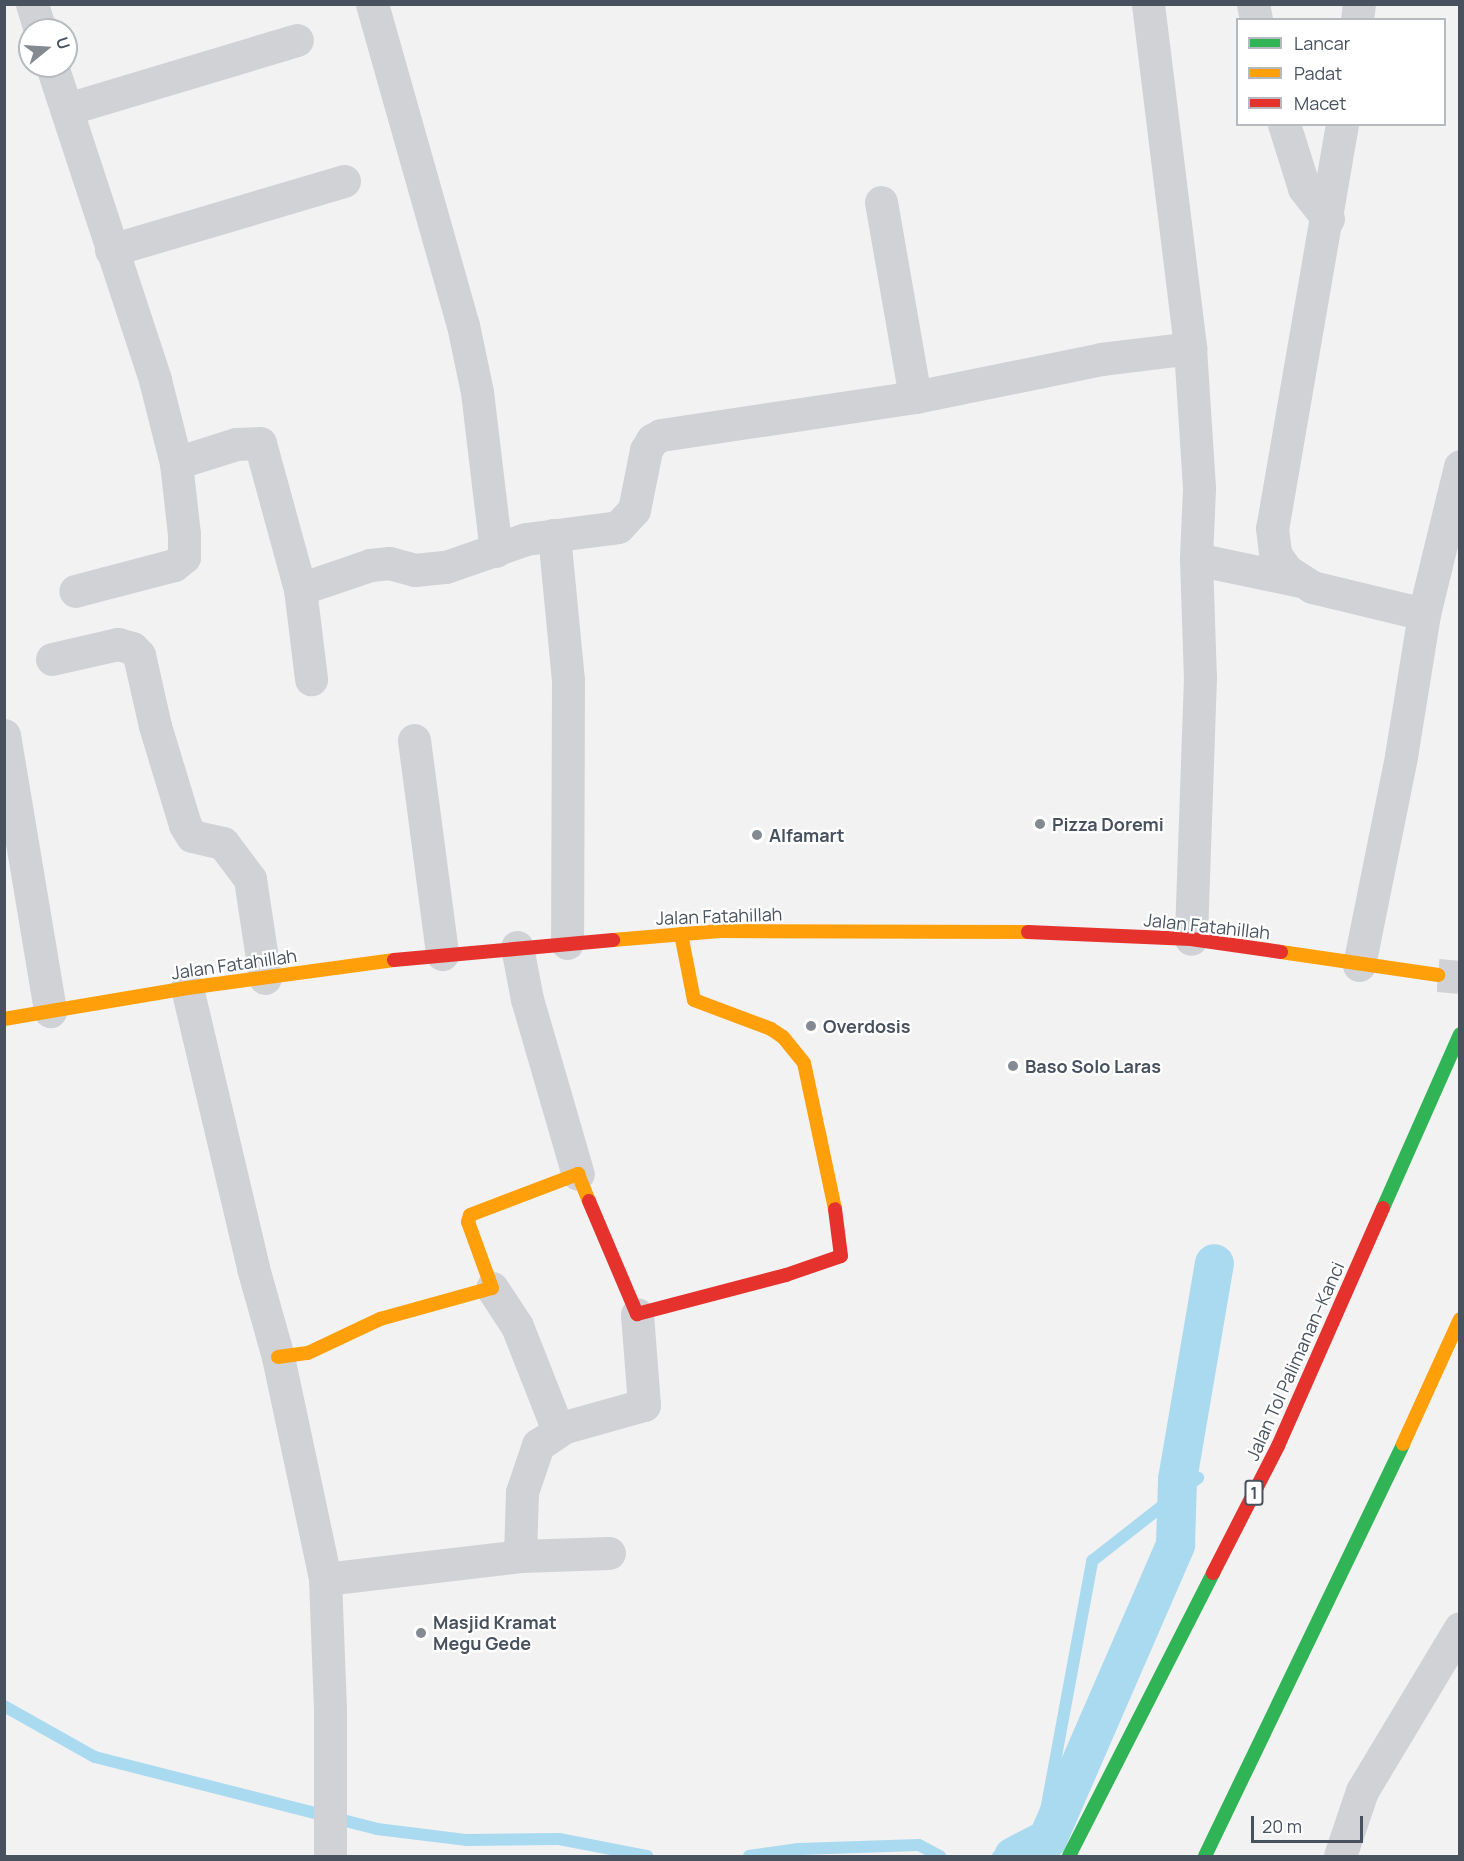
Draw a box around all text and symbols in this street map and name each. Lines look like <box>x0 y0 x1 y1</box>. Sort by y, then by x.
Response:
north arrow <box>18 18 78 78</box>
legend <box>1236 18 1446 126</box>
text: Lancar <box>1294 31 1350 55</box>
text: U <box>51 34 75 52</box>
text: Padat <box>1294 61 1342 85</box>
text: Macet <box>1294 91 1347 115</box>
place label: Pizza Doremi <box>1052 813 1164 835</box>
marker: Pizza Doremi <box>1033 817 1047 831</box>
place label: Alfamart <box>769 824 845 846</box>
marker: Alfamart <box>750 828 764 842</box>
street label: Jalan Fatahillah <box>655 903 783 929</box>
street label: Jalan Fatahillah <box>1143 909 1271 943</box>
street label: Jalan Fatahillah <box>170 944 298 984</box>
place label: Overdosis <box>823 1015 910 1037</box>
marker: Overdosis <box>804 1019 818 1033</box>
place label: Baso Solo Laras <box>1025 1055 1161 1077</box>
marker: Baso Solo Laras <box>1006 1059 1020 1073</box>
street label: Jalan Tol Palimanan–Kanci <box>1241 1258 1349 1464</box>
road number: 1 <box>1244 1480 1264 1506</box>
place label: Masjid Kramat Megu Gede <box>433 1612 557 1654</box>
marker: Masjid Kramat Megu Gede <box>414 1626 428 1640</box>
scale bar <box>1254 1804 1366 1842</box>
text: 20 m <box>1262 1814 1302 1838</box>

